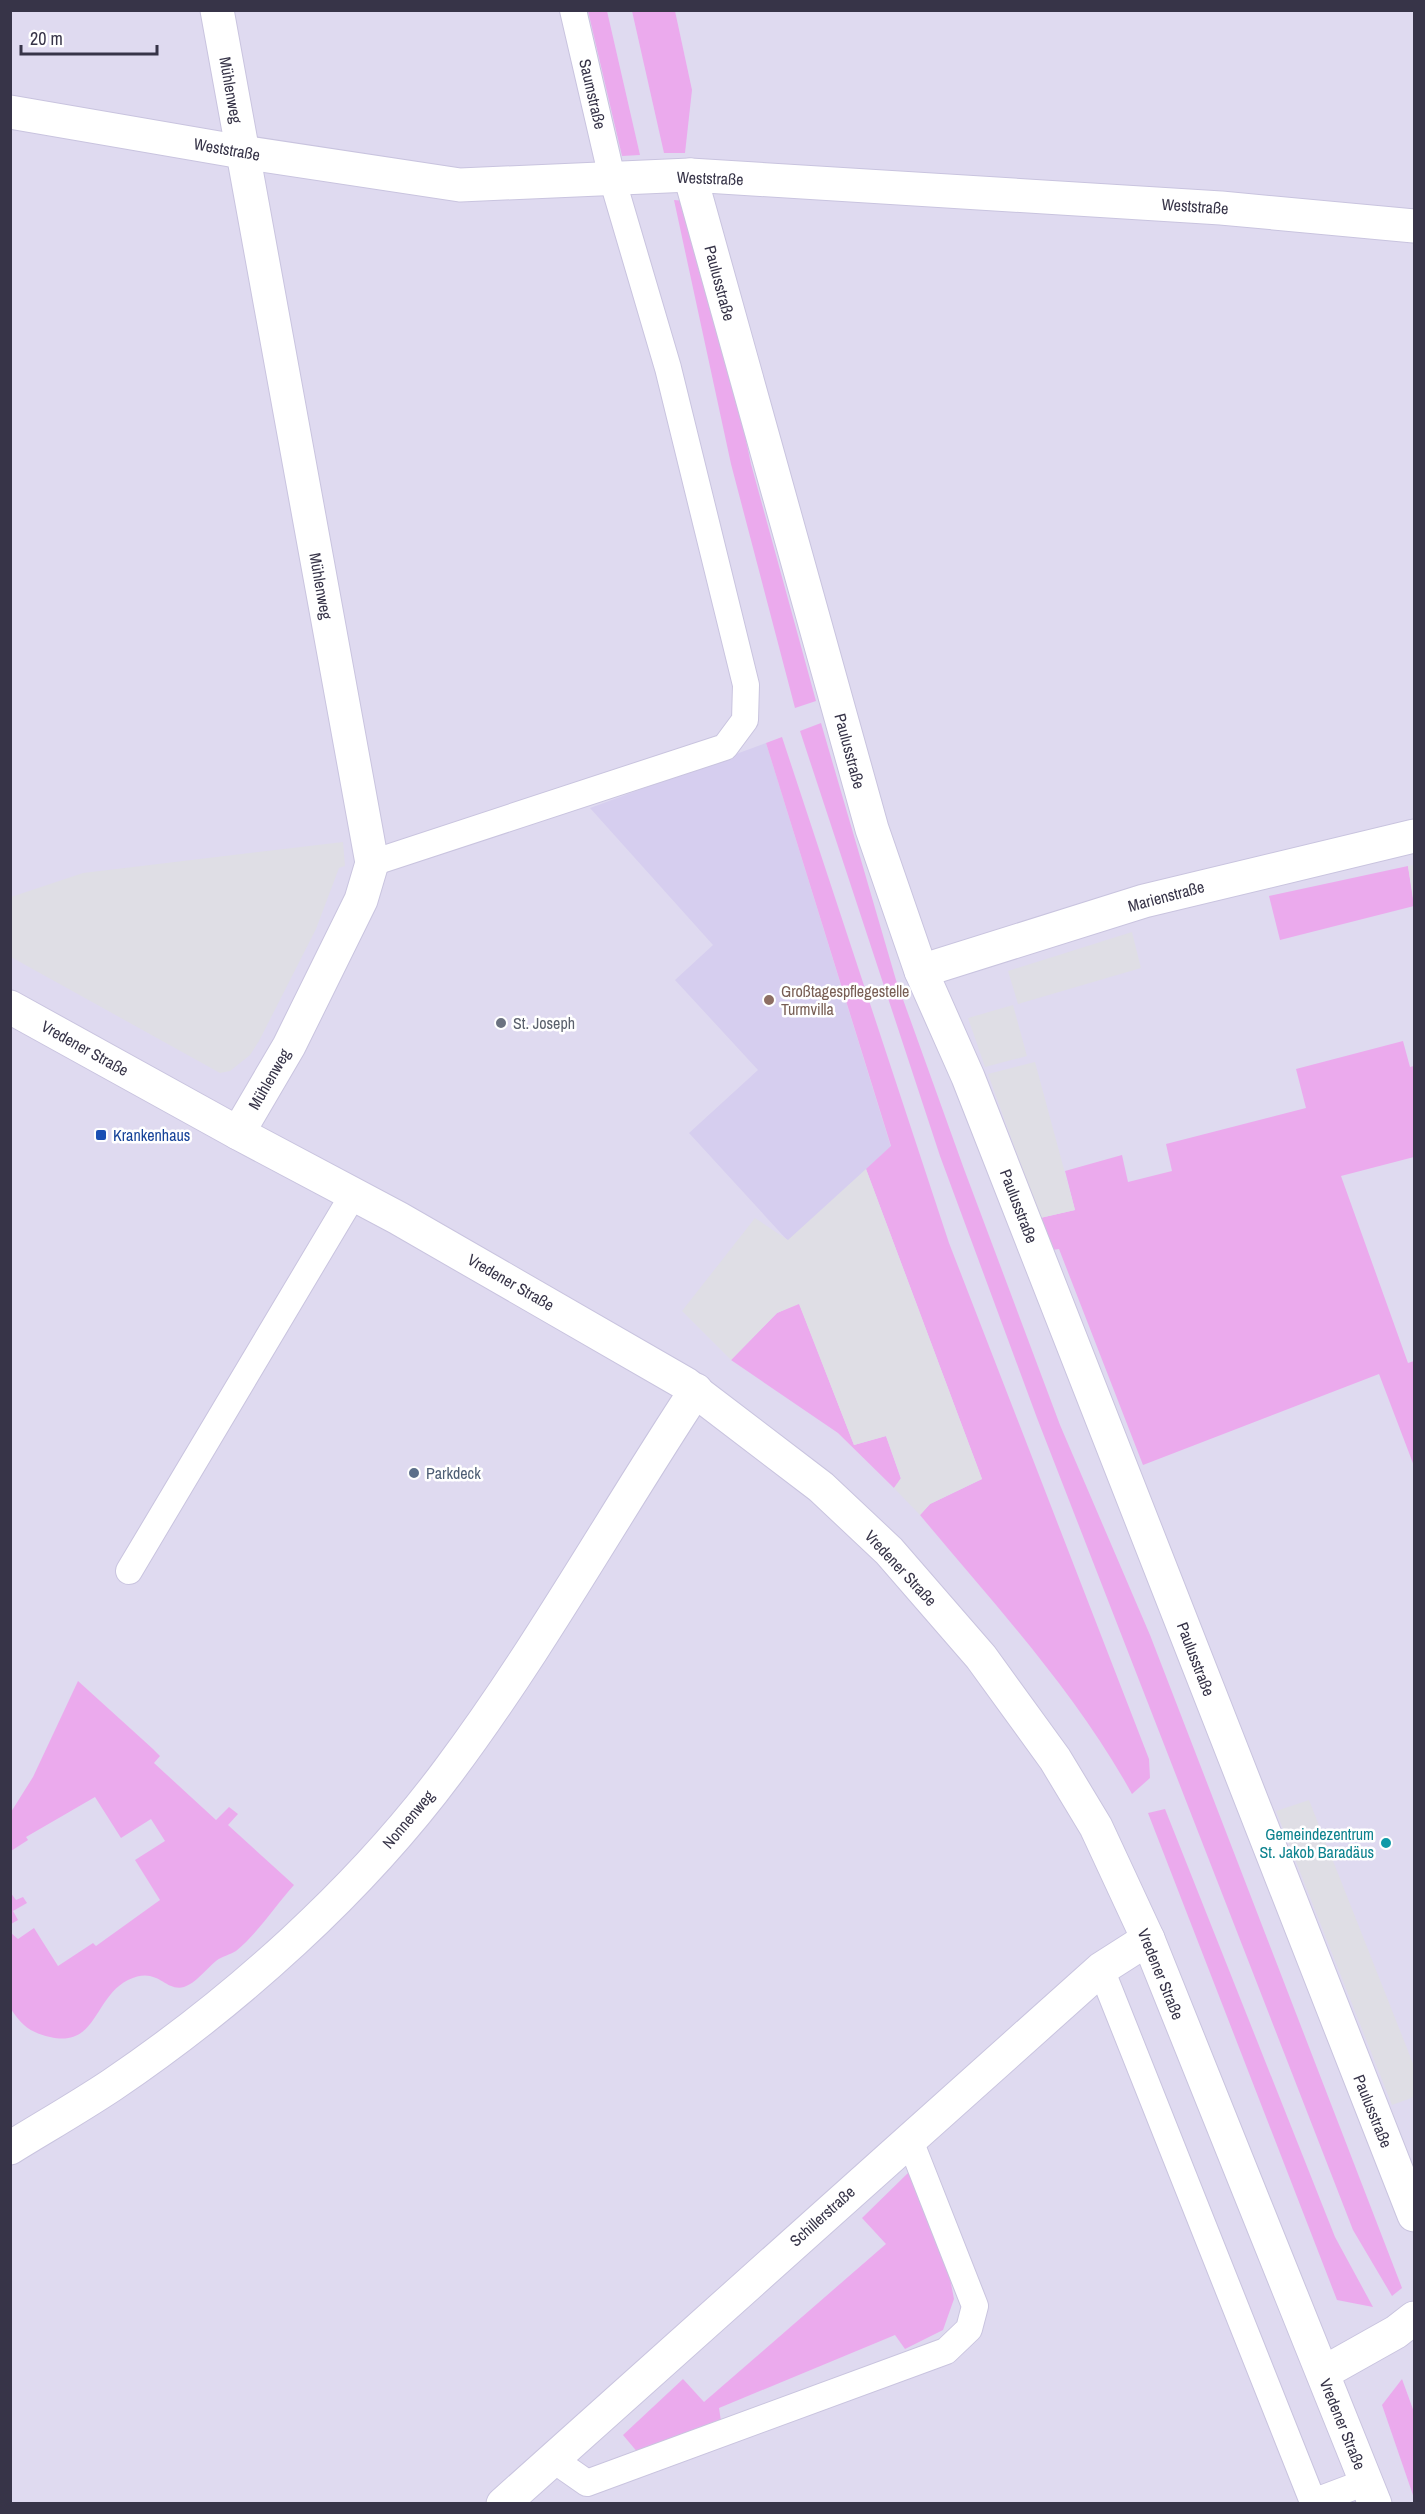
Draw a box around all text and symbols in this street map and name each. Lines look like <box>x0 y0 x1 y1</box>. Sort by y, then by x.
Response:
scale bar <box>21 18 158 56</box>
text: 20 m <box>30 26 63 51</box>
street label: Mühlenweg <box>214 55 248 126</box>
street label: Saumstraße <box>574 57 612 131</box>
street label: Weststraße <box>192 132 262 166</box>
street label: Weststraße <box>676 166 744 190</box>
street label: Weststraße <box>1161 193 1229 219</box>
street label: Paulusstraße <box>699 243 741 323</box>
street label: Mühlenweg <box>304 551 338 622</box>
street label: Paulusstraße <box>829 711 871 791</box>
street label: Marienstraße <box>1125 875 1207 917</box>
place label: Großtagespflegestelle Turmvilla <box>781 980 909 1020</box>
marker: Großtagespflegestelle Turmvilla <box>762 993 776 1007</box>
place label: St. Joseph <box>513 1012 575 1034</box>
street label: Vredener Straße <box>37 1015 133 1081</box>
marker: St. Joseph <box>494 1016 508 1030</box>
street label: Mühlenweg <box>243 1044 296 1114</box>
place label: Krankenhaus <box>113 1124 190 1146</box>
marker: Krankenhaus <box>94 1128 108 1142</box>
street label: Paulusstraße <box>995 1166 1043 1246</box>
street label: Vredener Straße <box>464 1248 558 1316</box>
place label: Parkdeck <box>426 1462 481 1484</box>
marker: Parkdeck <box>407 1466 421 1480</box>
street label: Vredener Straße <box>860 1525 942 1611</box>
street label: Paulusstraße <box>1172 1619 1220 1699</box>
street label: Nonnenweg <box>377 1785 439 1853</box>
place label: Gemeindezentrum St. Jakob Baradäus <box>1259 1823 1374 1863</box>
marker: Gemeindezentrum St. Jakob Baradäus <box>1379 1836 1393 1850</box>
street label: Vredener Straße <box>1133 1925 1189 2023</box>
street label: Paulusstraße <box>1348 2071 1398 2151</box>
street label: Schillerstraße <box>785 2181 859 2251</box>
street label: Vredener Straße <box>1315 2375 1371 2473</box>

